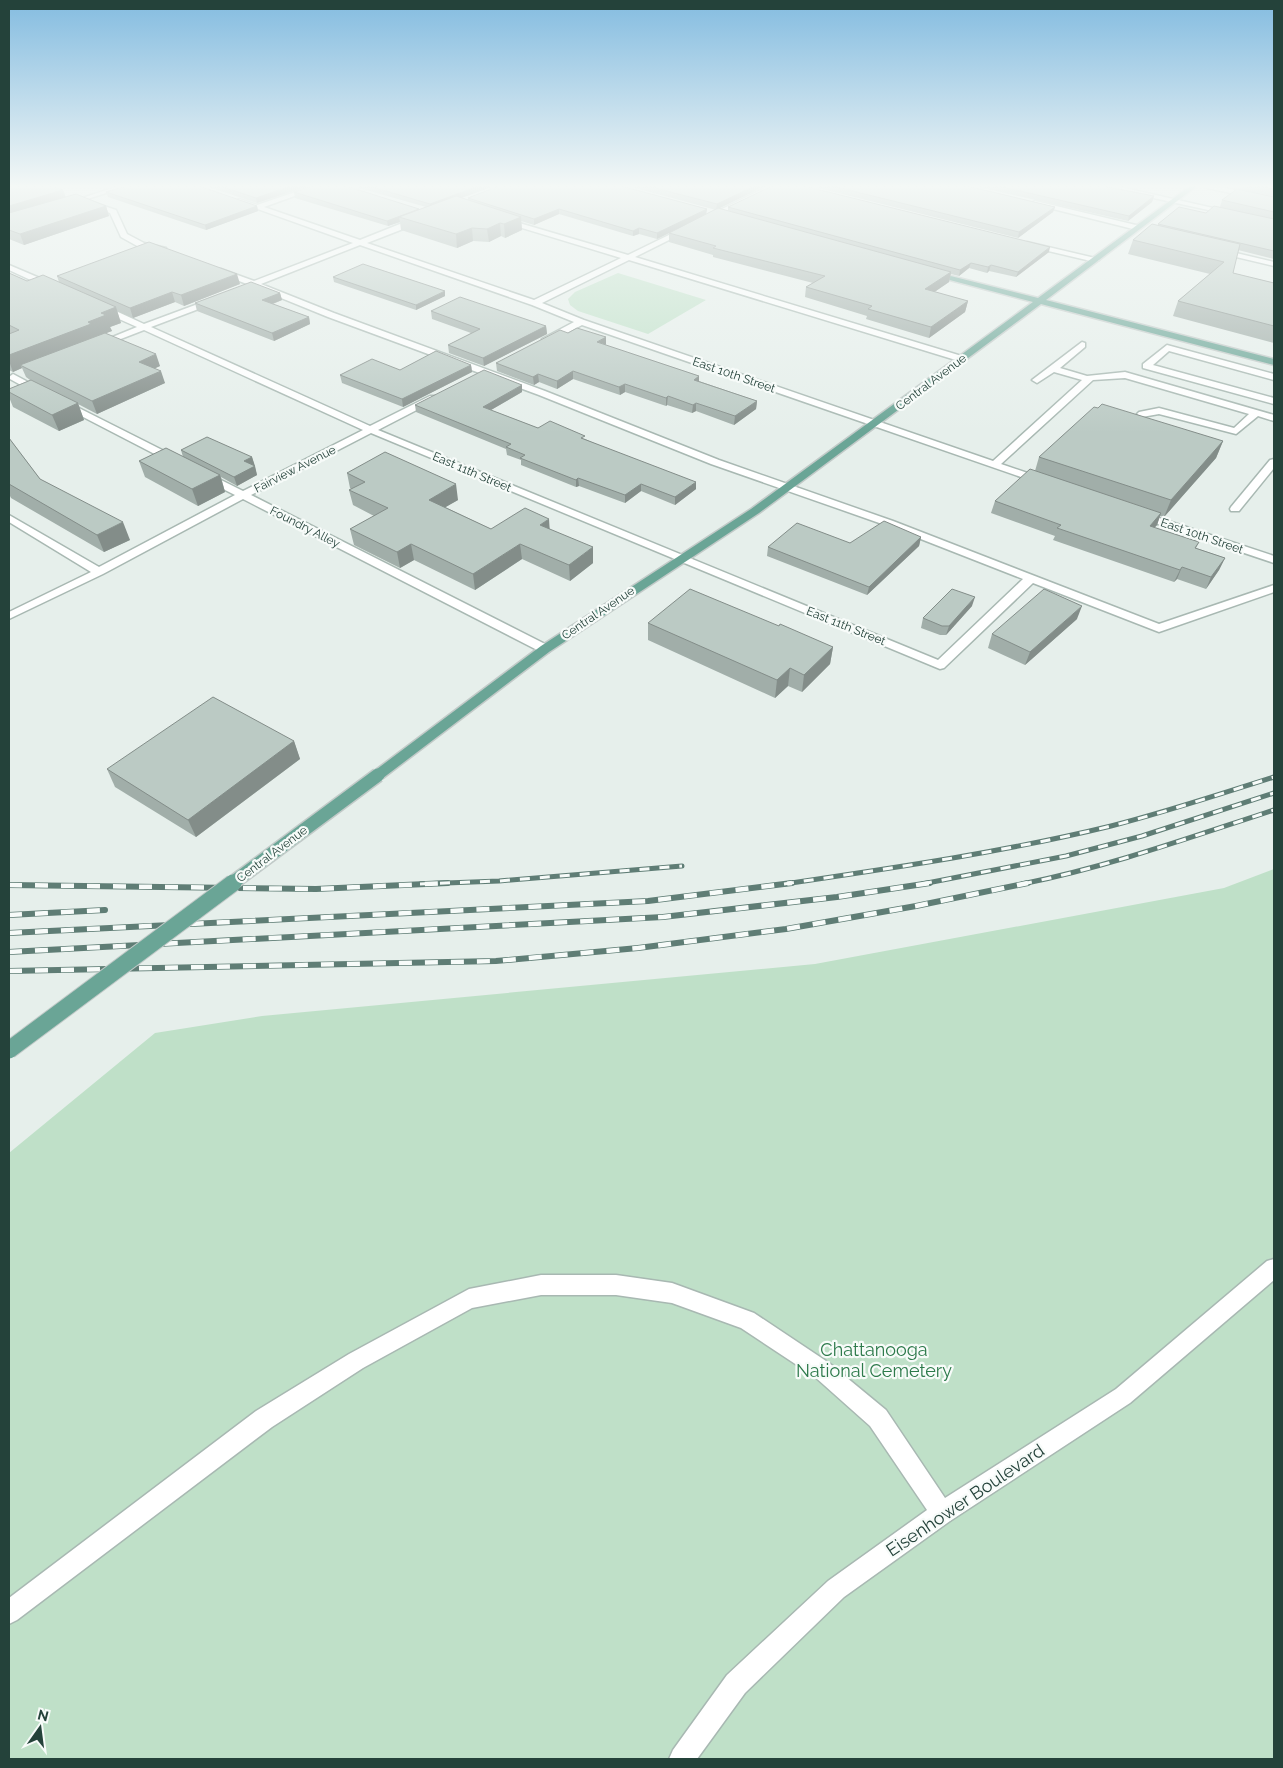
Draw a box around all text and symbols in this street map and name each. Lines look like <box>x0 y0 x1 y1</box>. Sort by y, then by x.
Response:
street label: Central Avenue <box>893 351 969 413</box>
street label: East 10th Street <box>691 354 777 396</box>
street label: Fairview Avenue <box>252 442 338 496</box>
street label: East 11th Street <box>430 449 514 495</box>
street label: Foundry Alley <box>268 503 343 551</box>
street label: East 10th Street <box>1159 515 1245 557</box>
street label: Central Avenue <box>559 584 637 642</box>
street label: East 11th Street <box>804 604 888 648</box>
street label: Central Avenue <box>234 823 310 885</box>
park label: Chattanooga National Cemetery <box>796 1339 952 1381</box>
street label: Eisenhower Boulevard <box>882 1439 1048 1561</box>
north arrow <box>15 1703 65 1753</box>
text: N <box>36 1706 50 1724</box>

